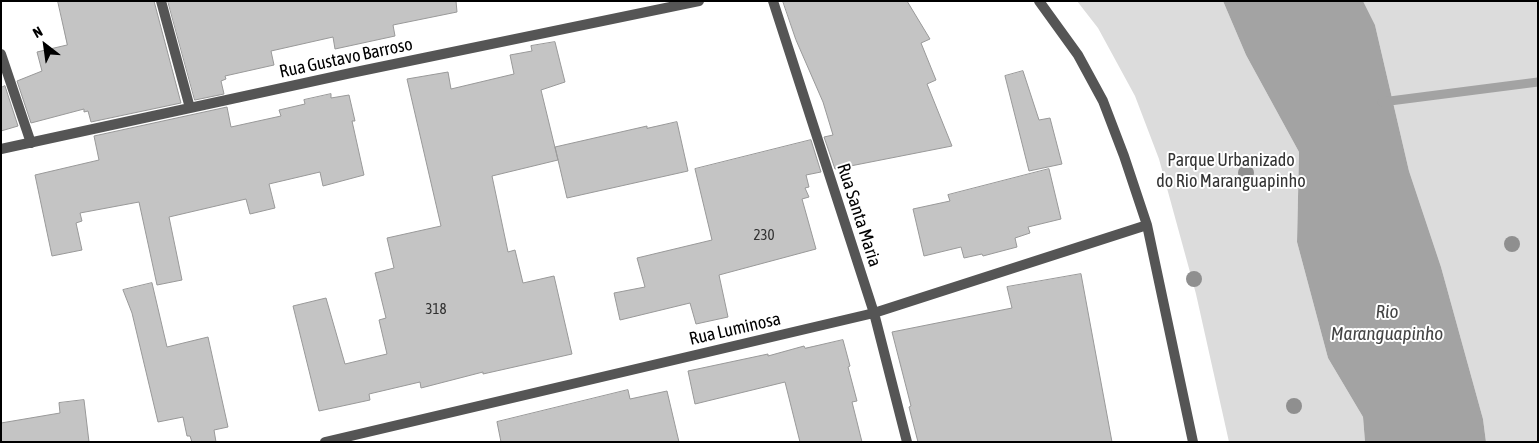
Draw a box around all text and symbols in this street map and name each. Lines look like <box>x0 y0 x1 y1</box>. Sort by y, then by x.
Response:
north arrow <box>20 20 70 70</box>
text: N <box>30 23 45 41</box>
street label: Rua Gustavo Barroso <box>277 33 415 83</box>
park label: Parque Urbanizado do Rio Maranguapinho <box>1156 149 1306 192</box>
street label: Rua Santa Maria <box>832 161 886 269</box>
house number: 230 <box>753 226 775 244</box>
house number: 318 <box>425 300 447 318</box>
water label: Rio Maranguapinho <box>1331 301 1443 345</box>
street label: Rua Luminosa <box>687 308 783 350</box>

